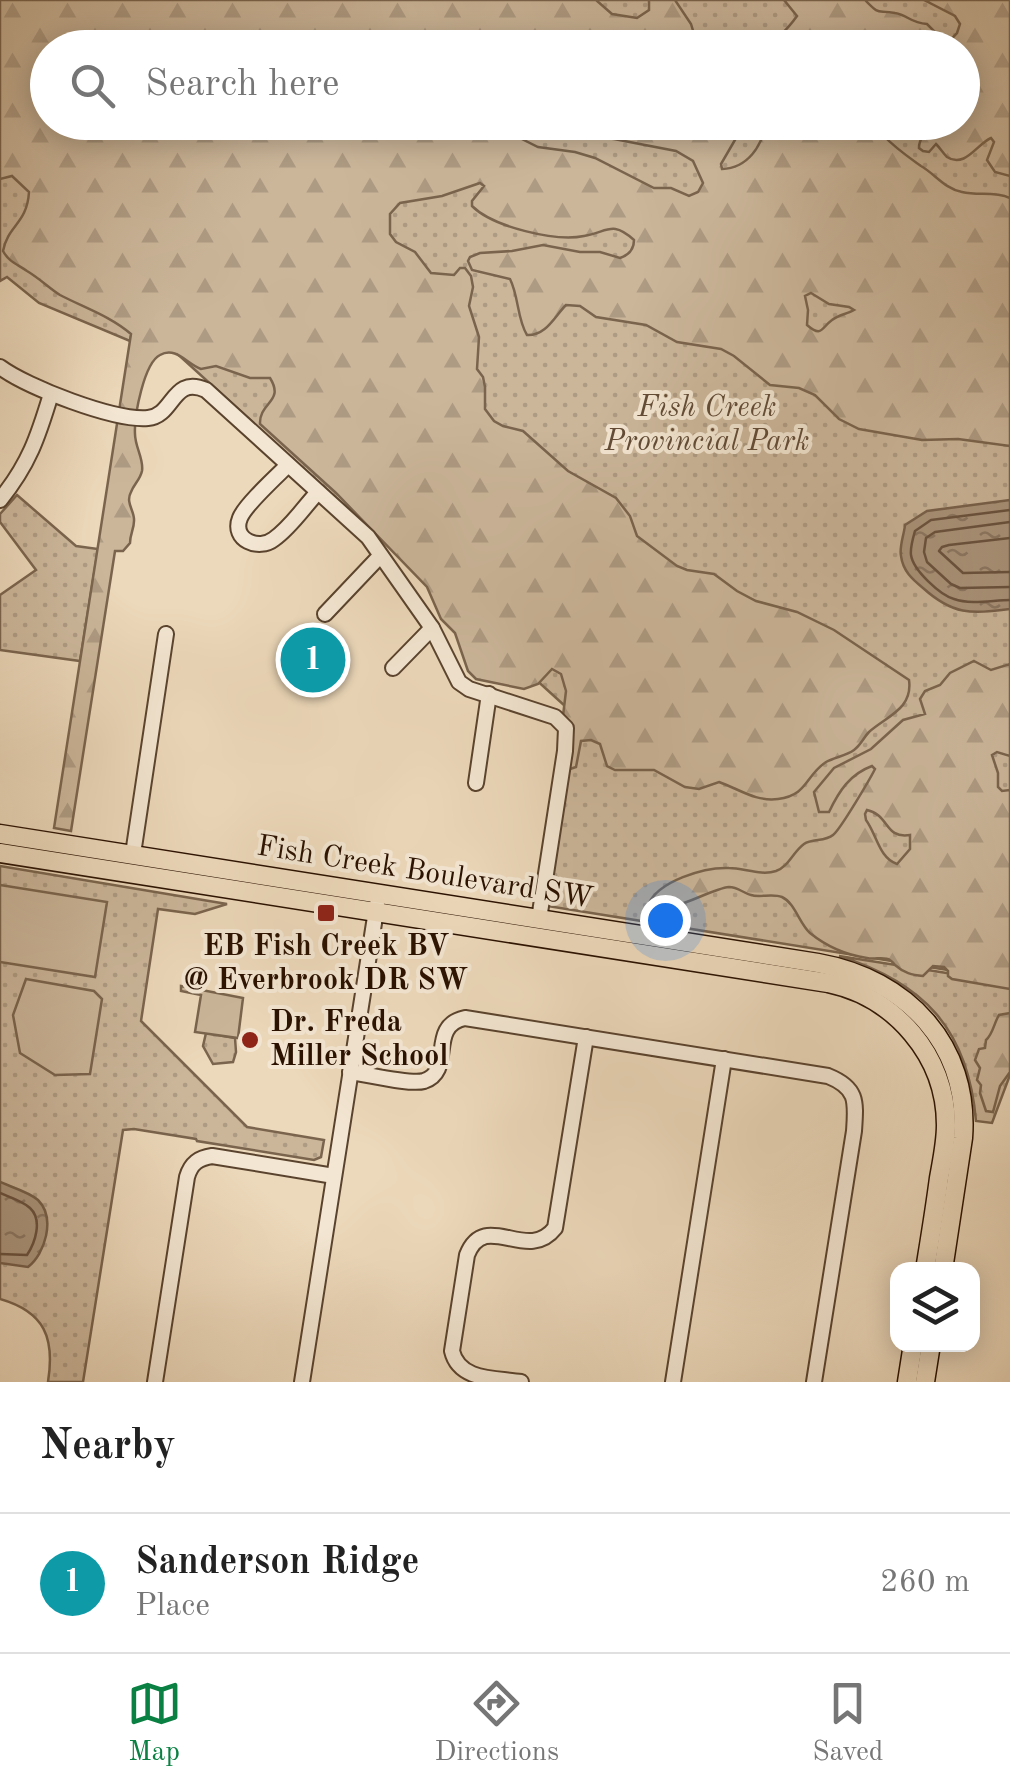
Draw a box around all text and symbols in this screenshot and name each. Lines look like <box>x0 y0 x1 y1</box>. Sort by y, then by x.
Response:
search box <box>30 30 980 140</box>
icon: search <box>65 58 120 113</box>
text: Search here <box>145 66 340 104</box>
park label: Fish Creek Provincial Park <box>603 393 810 457</box>
pin: 1 <box>280 622 346 698</box>
street label: Fish Creek Boulevard SW <box>255 832 595 914</box>
your location <box>640 895 691 946</box>
marker: EB Fish Creek BV @ Everbrook DR SW <box>315 902 337 924</box>
place label: EB Fish Creek BV @ Everbrook DR SW <box>184 932 468 996</box>
place label: Dr. Freda Miller School <box>270 1008 449 1072</box>
marker: Dr. Freda Miller School <box>239 1029 261 1051</box>
map controls <box>890 1262 980 1352</box>
button: layers <box>890 1262 980 1352</box>
text: Nearby <box>40 1426 176 1468</box>
text: Sanderson Ridge <box>135 1544 420 1582</box>
text: 1 <box>63 1567 82 1599</box>
text: 260 m <box>880 1567 970 1599</box>
text: Place <box>135 1591 210 1623</box>
tab: Map <box>127 1676 182 1771</box>
tab: Directions <box>435 1676 559 1771</box>
tab: Saved <box>812 1676 883 1771</box>

